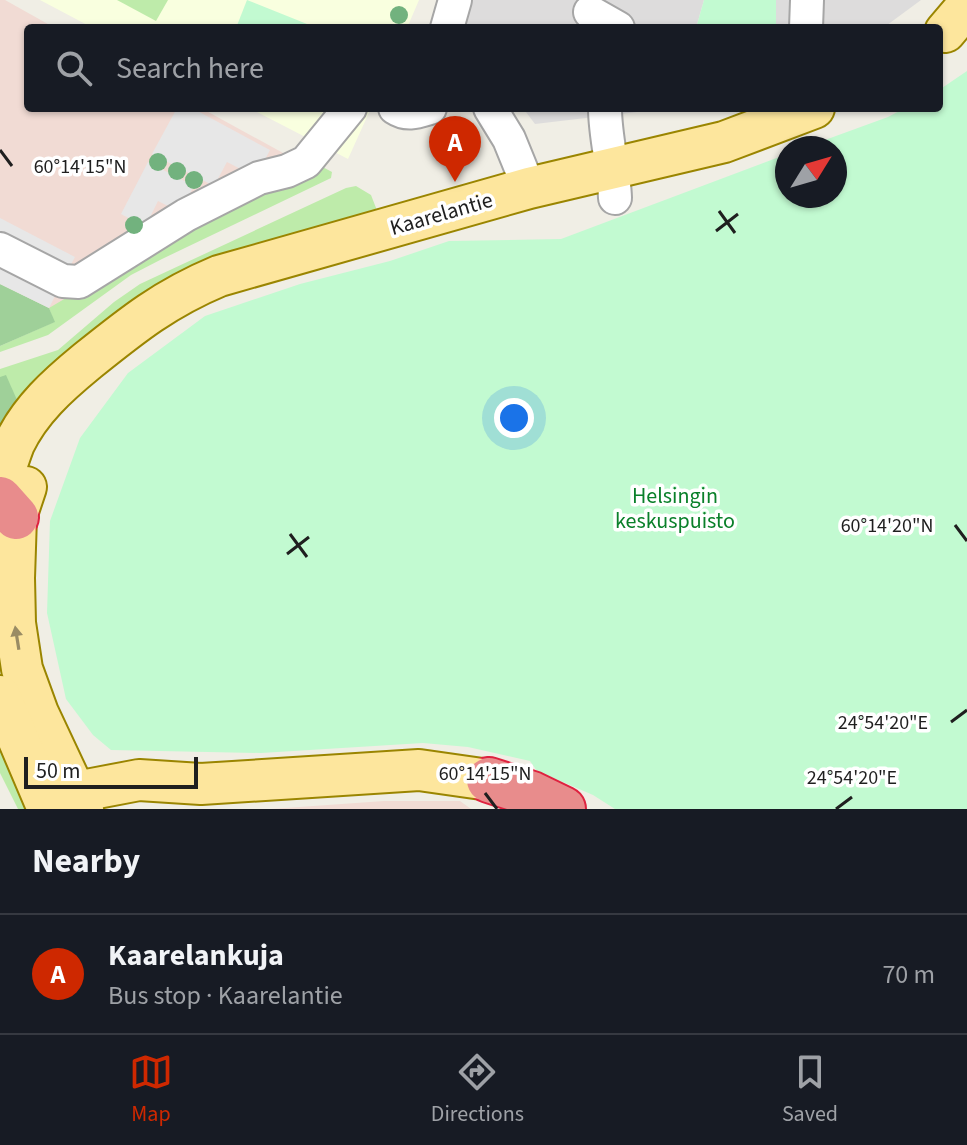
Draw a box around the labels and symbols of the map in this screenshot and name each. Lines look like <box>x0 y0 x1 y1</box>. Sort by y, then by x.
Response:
pin: A <box>429 116 481 182</box>
north arrow <box>775 136 847 208</box>
text: 60°14'15"N <box>34 153 126 181</box>
street label: Kaarelantie <box>386 184 497 244</box>
your location <box>494 398 534 438</box>
park label: Helsingin keskuspuisto <box>615 480 735 537</box>
text: 60°14'20"N <box>841 512 933 540</box>
one-way arrow <box>11 625 23 650</box>
text: 24°54'20"E <box>838 709 928 737</box>
scale bar <box>24 753 198 789</box>
text: 60°14'15"N <box>439 760 531 788</box>
text: 24°54'20"E <box>807 764 897 792</box>

